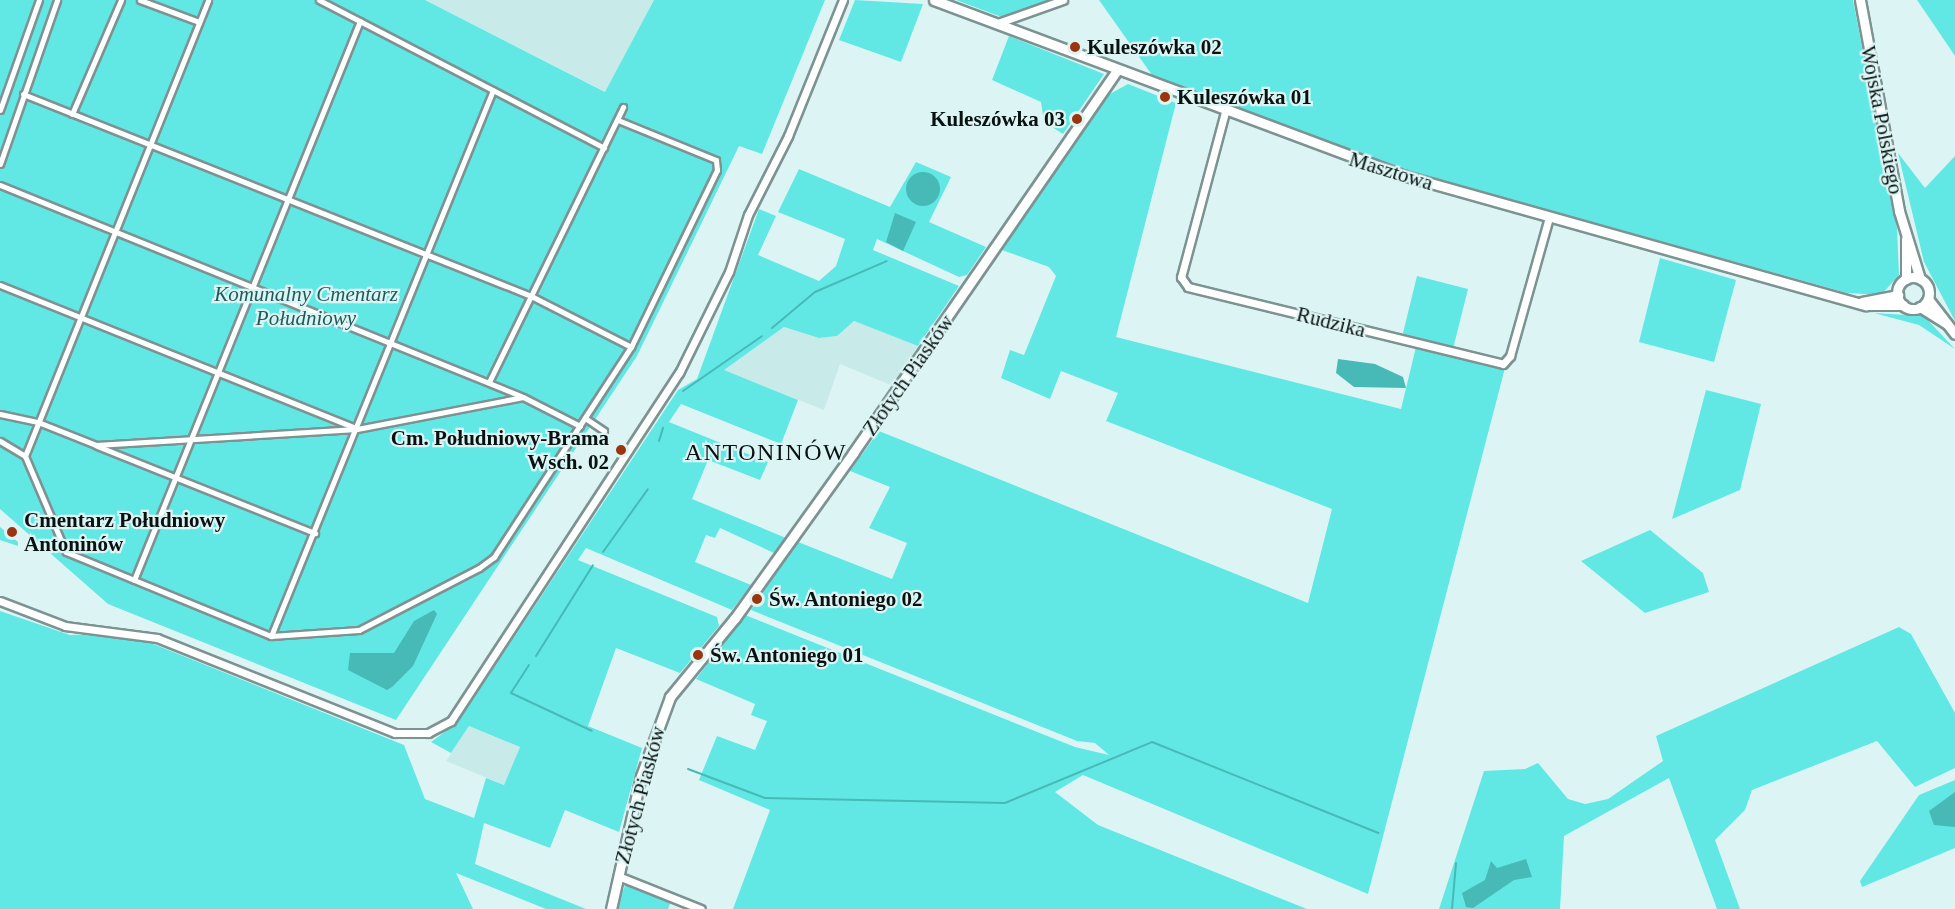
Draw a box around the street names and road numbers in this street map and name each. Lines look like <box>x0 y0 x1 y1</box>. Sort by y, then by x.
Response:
street label: Wojska Polskiego <box>1855 44 1909 196</box>
street label: Masztowa <box>1346 146 1436 196</box>
street label: Rudzika <box>1294 301 1368 343</box>
street label: Złotych Piasków <box>857 310 959 440</box>
street label: Złotych Piasków <box>609 723 671 867</box>

